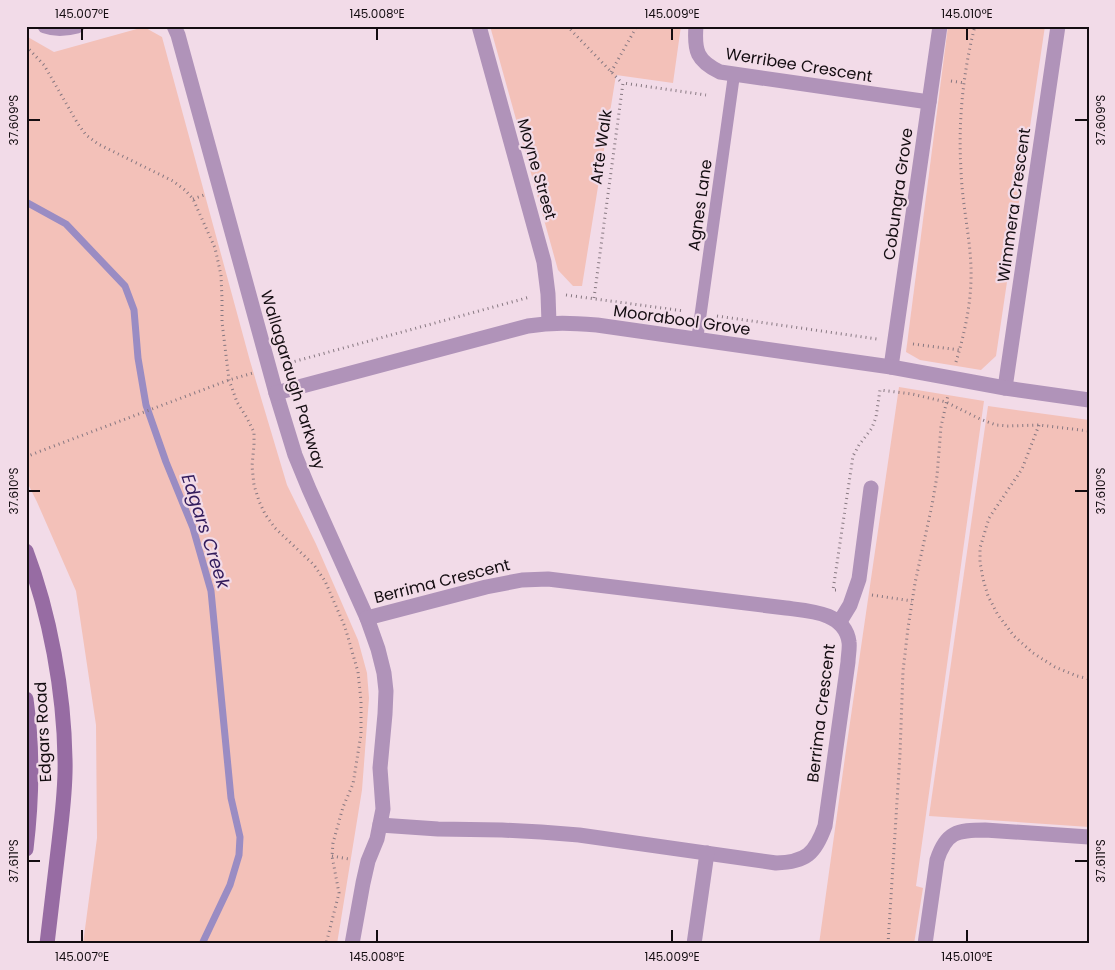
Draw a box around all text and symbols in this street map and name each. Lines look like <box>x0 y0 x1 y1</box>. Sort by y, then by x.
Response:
text: 145.007°E <box>55 5 109 22</box>
text: 145.008°E <box>349 5 405 22</box>
text: 145.009°E <box>644 5 700 22</box>
text: 145.010°E <box>941 5 993 22</box>
street label: Werribee Crescent <box>724 42 874 88</box>
text: 37.609°S <box>5 95 22 145</box>
text: 37.609°S <box>1092 95 1109 145</box>
street label: Arte Walk <box>584 107 618 186</box>
street label: Moyne Street <box>512 116 562 222</box>
street label: Cobungra Grove <box>877 126 919 262</box>
street label: Wimmera Crescent <box>992 126 1036 284</box>
street label: Agnes Lane <box>682 158 718 252</box>
street label: Wallagaraugh Parkway <box>255 288 331 472</box>
street label: Moorabool Grove <box>612 299 752 341</box>
text: 37.610°S <box>5 467 22 515</box>
text: 37.610°S <box>1092 467 1109 515</box>
water label: Edgars Creek <box>176 470 237 592</box>
street label: Berrima Crescent <box>372 553 513 609</box>
street label: Berrima Crescent <box>801 642 841 784</box>
street label: Edgars Road <box>29 681 57 783</box>
text: 37.611°S <box>5 839 22 883</box>
text: 37.611°S <box>1092 839 1109 883</box>
text: 145.007°E <box>55 948 109 965</box>
text: 145.008°E <box>349 948 405 965</box>
text: 145.009°E <box>644 948 700 965</box>
text: 145.010°E <box>941 948 993 965</box>

